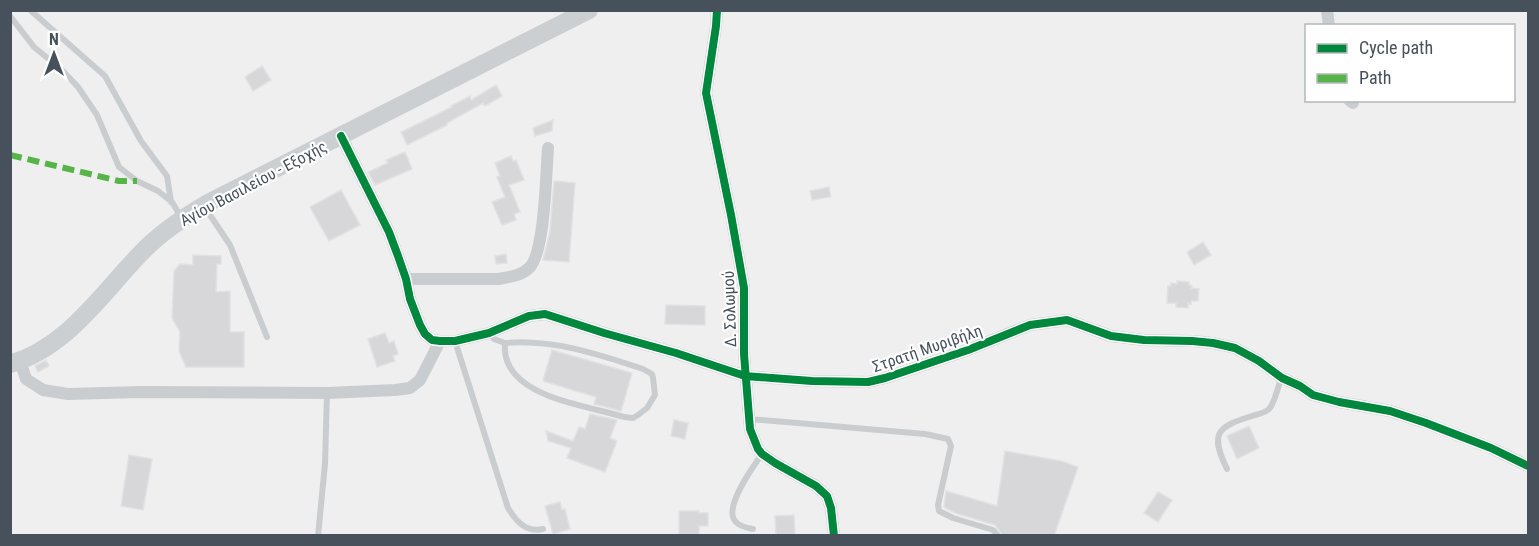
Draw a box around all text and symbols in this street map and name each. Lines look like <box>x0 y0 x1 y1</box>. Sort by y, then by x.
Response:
north arrow <box>24 24 84 84</box>
legend <box>1305 24 1515 102</box>
text: N <box>49 30 59 49</box>
text: Cycle path <box>1359 37 1433 58</box>
text: Path <box>1359 67 1392 88</box>
street label: Αγίου Βασιλείου - Εξοχής <box>177 137 330 230</box>
street label: Δ. Σολωμού <box>719 270 740 348</box>
street label: Στρατή Μυριβήλη <box>870 321 985 376</box>

